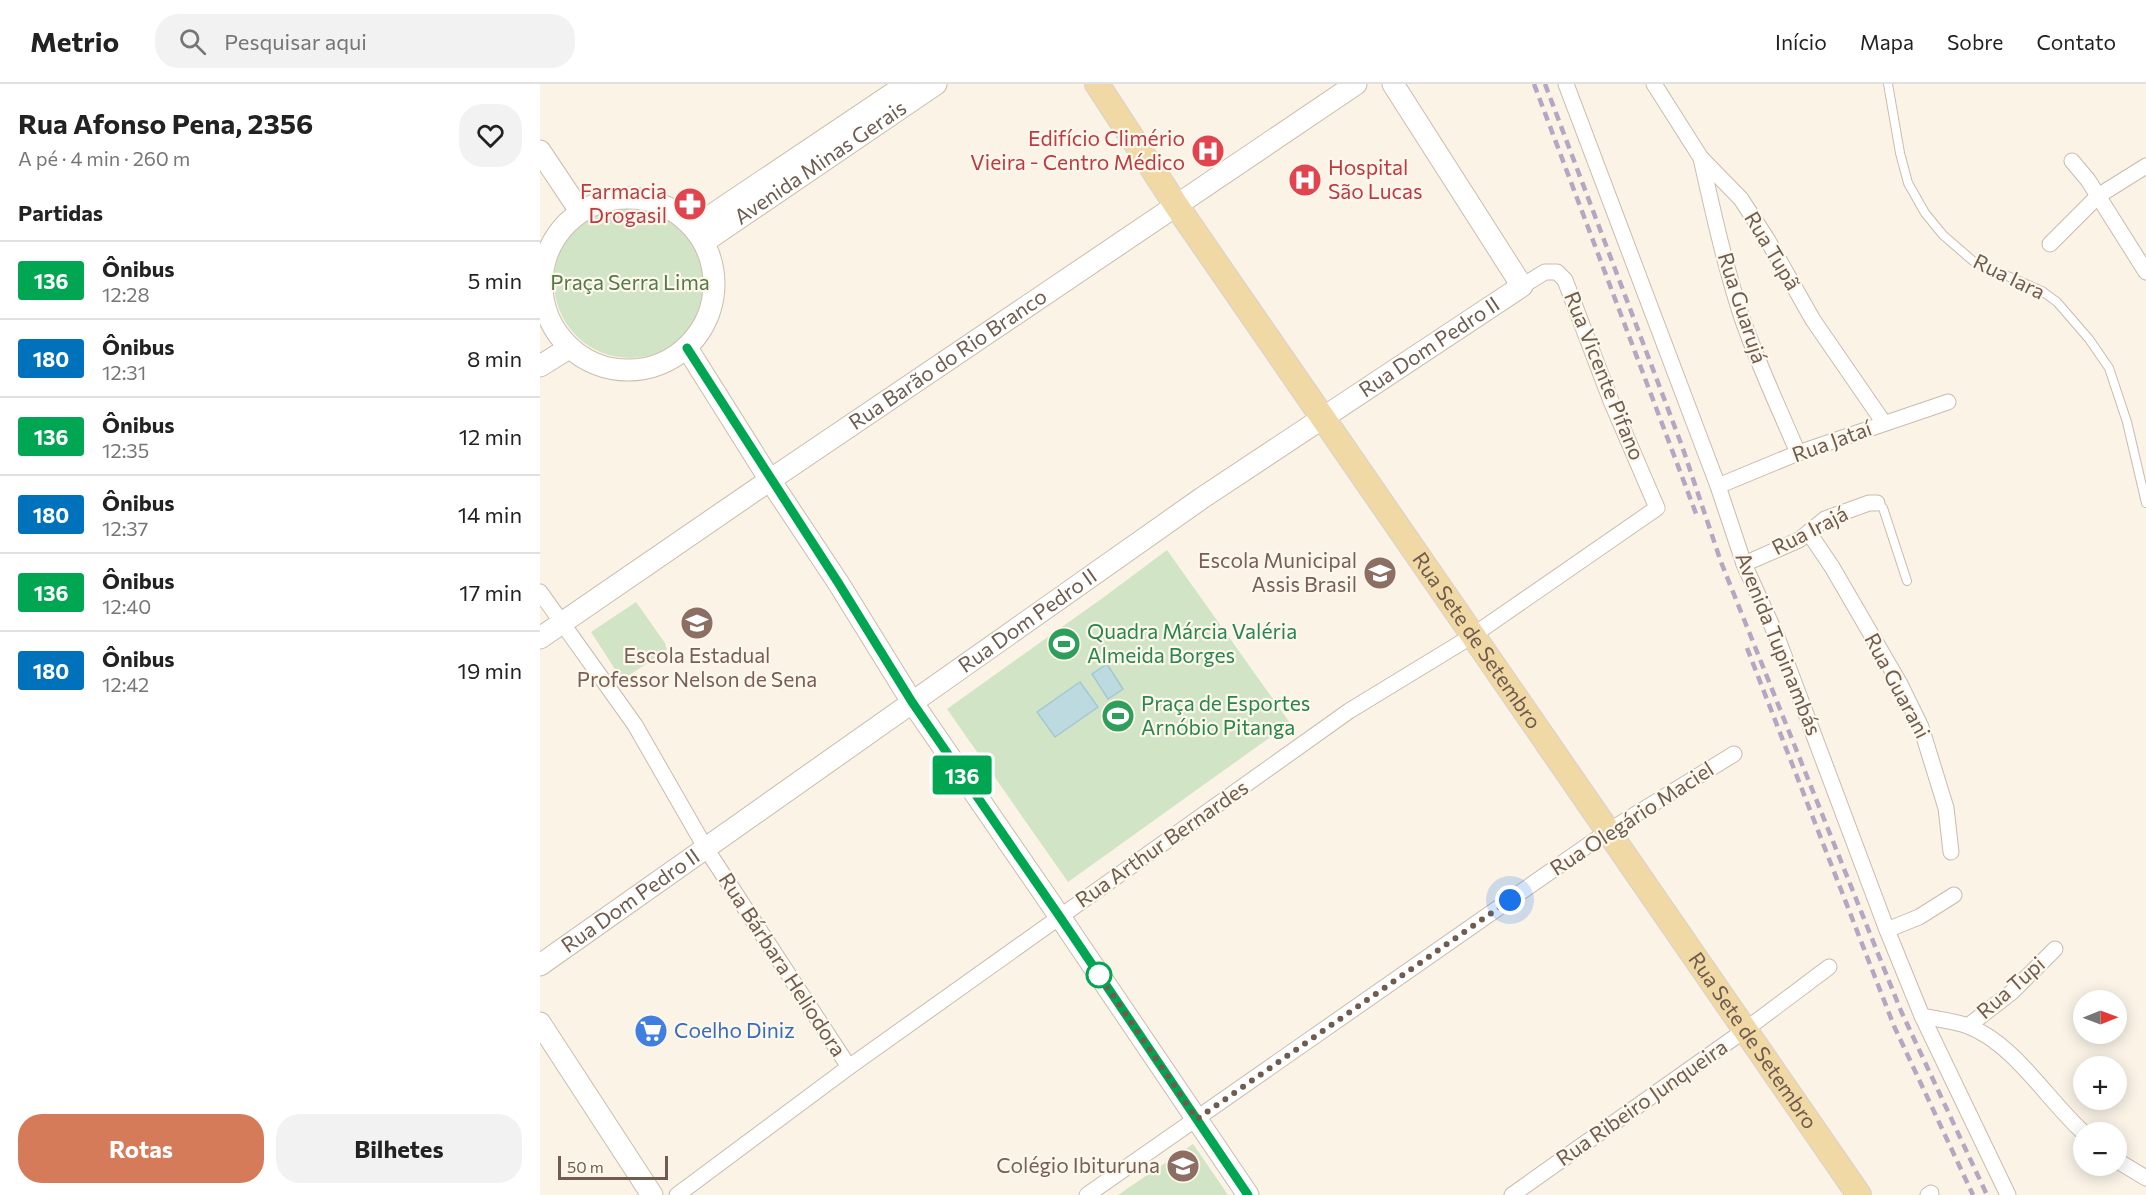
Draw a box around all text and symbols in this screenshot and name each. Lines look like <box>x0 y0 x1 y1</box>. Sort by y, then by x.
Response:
search box <box>155 14 575 68</box>
text: Metrio <box>30 24 119 58</box>
icon: search <box>176 25 209 58</box>
text: Pesquisar aqui <box>224 28 367 55</box>
text: Início <box>1775 29 1827 54</box>
text: Mapa <box>1860 29 1914 54</box>
text: Sobre <box>1947 29 2003 54</box>
text: Contato <box>2036 29 2116 54</box>
street label: Avenida Minas Gerais <box>729 94 910 229</box>
button: heart <box>459 104 522 167</box>
text: Rua Afonso Pena, 2356 <box>18 106 313 140</box>
place label: Edifício Climério Vieira - Centro Médico <box>970 125 1185 174</box>
hospital icon: Edifício Climério Vieira - Centro Médico <box>1190 133 1226 169</box>
text: A pé · 4 min · 260 m <box>18 146 190 170</box>
place label: Hospital São Lucas <box>1328 154 1422 203</box>
hospital icon: Hospital São Lucas <box>1287 162 1323 198</box>
place label: Farmacia Drogasil <box>580 178 667 227</box>
pharmacy icon: Farmacia Drogasil <box>672 186 708 222</box>
text: Partidas <box>18 199 103 226</box>
street label: Rua Tupã <box>1740 206 1807 294</box>
street label: Rua Iara <box>1970 248 2050 304</box>
street label: Rua Guarujá <box>1714 249 1773 366</box>
text: Ônibus <box>102 255 175 282</box>
text: 5 min <box>468 267 522 294</box>
text: 136 <box>34 268 68 293</box>
park label: Praça Serra Lima <box>550 269 710 294</box>
text: 12:28 <box>102 282 150 306</box>
street label: Rua Barão do Rio Branco <box>844 283 1051 434</box>
street label: Rua Vicente Pifano <box>1560 287 1651 463</box>
street label: Rua Dom Pedro II <box>1354 290 1504 402</box>
text: Ônibus <box>102 333 175 360</box>
text: 8 min <box>467 345 522 372</box>
text: 180 <box>33 346 69 371</box>
text: 12:31 <box>102 360 146 384</box>
text: Ônibus <box>102 411 175 438</box>
street label: Rua Jataí <box>1788 414 1875 466</box>
text: 12 min <box>459 423 522 450</box>
text: 136 <box>34 424 68 449</box>
text: 12:35 <box>102 438 149 462</box>
text: Ônibus <box>102 489 175 516</box>
street label: Rua Irajá <box>1767 500 1852 559</box>
text: 14 min <box>458 501 522 528</box>
text: 180 <box>33 502 69 527</box>
text: 12:37 <box>102 516 148 540</box>
place label: Escola Municipal Assis Brasil <box>1198 547 1357 596</box>
street label: Rua Sete de Setembro <box>1408 547 1548 733</box>
street label: Avenida Tupinambás <box>1731 548 1828 739</box>
school or university icon: Escola Municipal Assis Brasil <box>1362 555 1398 591</box>
street label: Rua Dom Pedro II <box>953 562 1101 677</box>
text: Ônibus <box>102 567 175 594</box>
text: 17 min <box>459 579 522 606</box>
text: 136 <box>34 580 68 605</box>
text: 12:40 <box>102 594 151 618</box>
school or university icon: Escola Estadual Professor Nelson de Sena <box>679 605 715 641</box>
place label: Quadra Márcia Valéria Almeida Borges <box>1087 618 1297 667</box>
sports icon: Quadra Márcia Valéria Almeida Borges <box>1046 626 1082 662</box>
street label: Rua Guarani <box>1860 628 1936 742</box>
place label: Escola Estadual Professor Nelson de Sena <box>577 642 817 691</box>
text: Ônibus <box>102 645 175 672</box>
text: 19 min <box>458 657 522 684</box>
text: 180 <box>33 658 69 683</box>
text: 12:42 <box>102 672 149 696</box>
place label: Praça de Esportes Arnóbio Pitanga <box>1141 690 1310 739</box>
sports icon: Praça de Esportes Arnóbio Pitanga <box>1100 698 1136 734</box>
line badge: 136 <box>928 756 996 794</box>
street label: Rua Olegário Maciel <box>1545 756 1718 880</box>
text: 136 <box>945 763 979 788</box>
street label: Rua Arthur Bernardes <box>1070 774 1252 912</box>
street label: Rua Dom Pedro II <box>556 842 704 957</box>
street label: Rua Bárbara Heliodora <box>714 868 852 1061</box>
your location <box>1495 885 1525 915</box>
street label: Rua Sete de Setembro <box>1684 947 1824 1133</box>
street label: Rua Tupi <box>1971 951 2049 1023</box>
unlabelled marker <box>1086 962 1112 988</box>
north arrow <box>2073 990 2127 1044</box>
map controls <box>2073 990 2127 1176</box>
supermarket icon: Coelho Diniz <box>633 1013 669 1049</box>
place label: Coelho Diniz <box>674 1017 795 1042</box>
street label: Rua Ribeiro Junqueira <box>1551 1033 1732 1170</box>
button: + <box>2073 1056 2127 1110</box>
button: Rotas <box>18 1114 264 1183</box>
button: Bilhetes <box>276 1114 522 1183</box>
button: − <box>2073 1122 2127 1176</box>
school or university icon: Colégio Ibituruna <box>1165 1148 1201 1184</box>
place label: Colégio Ibituruna <box>996 1152 1160 1177</box>
scale bar <box>558 1153 668 1180</box>
text: 50 m <box>567 1157 604 1176</box>

